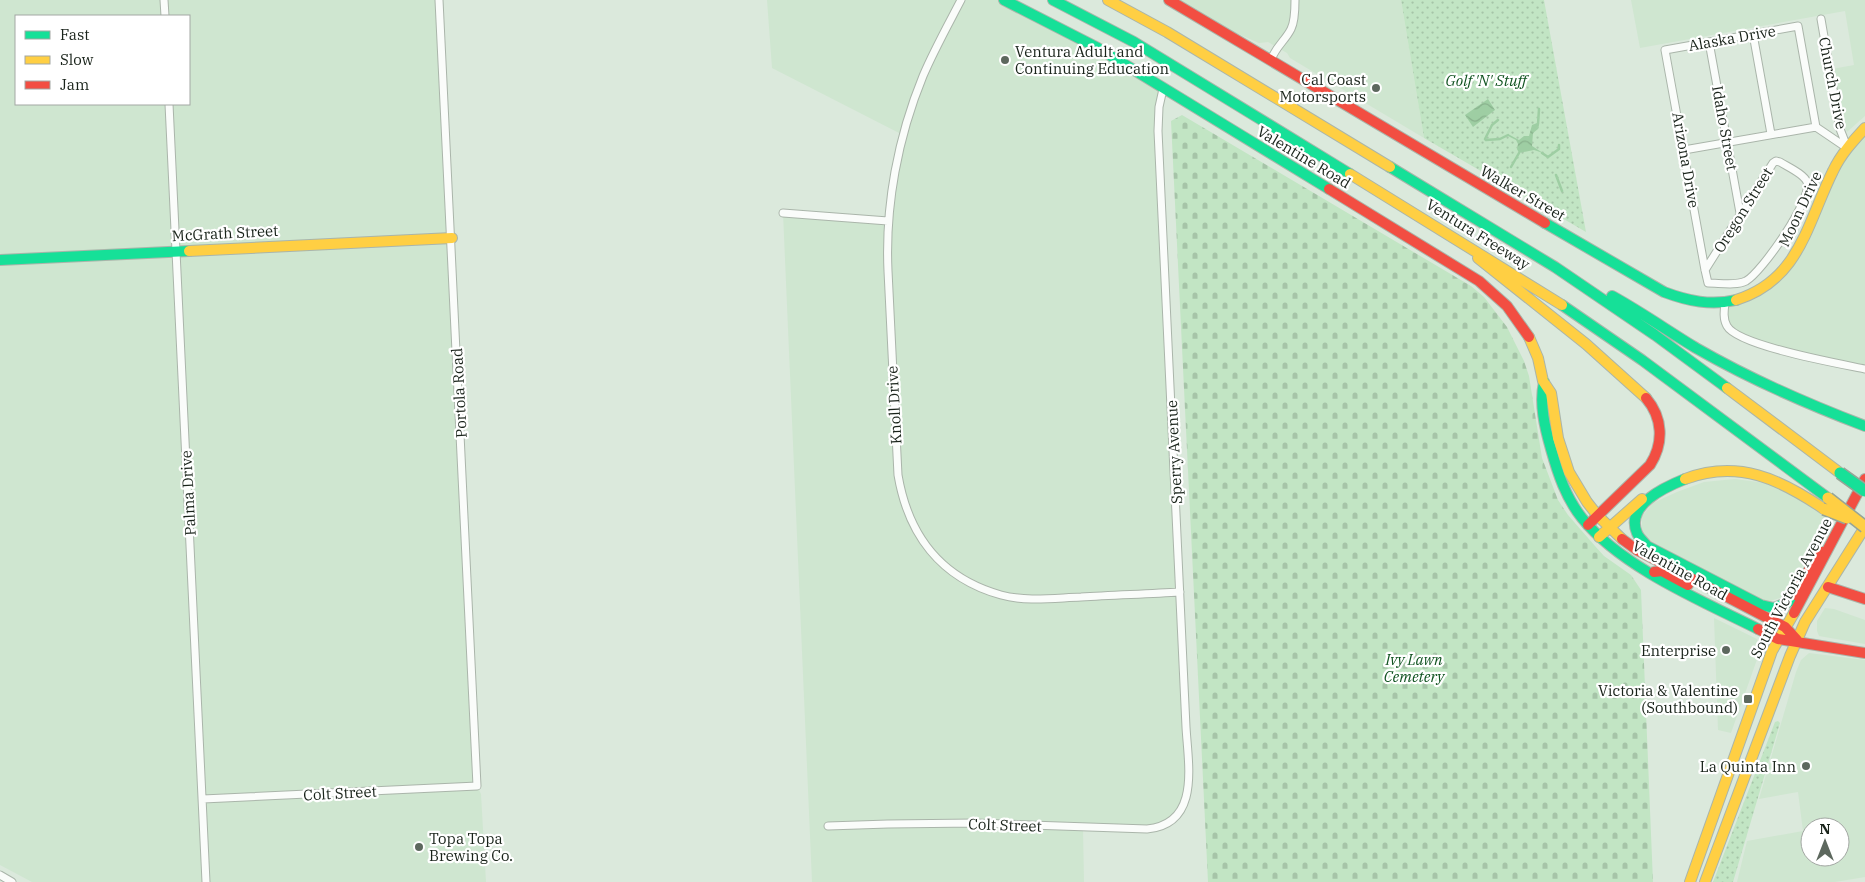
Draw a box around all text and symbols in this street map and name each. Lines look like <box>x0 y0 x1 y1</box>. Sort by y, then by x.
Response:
legend <box>15 15 190 105</box>
street label: Alaska Drive <box>1687 21 1777 55</box>
text: Fast <box>60 25 90 44</box>
street label: Church Drive <box>1815 35 1851 131</box>
place label: Ventura Adult and Continuing Education <box>1015 42 1170 78</box>
text: Slow <box>60 50 94 69</box>
marker: Ventura Adult and Continuing Education <box>999 54 1011 66</box>
place label: Cal Coast Motorsports <box>1280 70 1366 106</box>
park label: Golf 'N' Stuff <box>1446 71 1530 90</box>
text: Jam <box>60 75 89 94</box>
marker: Cal Coast Motorsports <box>1370 82 1382 94</box>
street label: Idaho Street <box>1708 84 1742 172</box>
street label: Arizona Drive <box>1668 111 1704 209</box>
street label: Valentine Road <box>1254 122 1354 192</box>
street label: Walker Street <box>1477 161 1569 225</box>
street label: Oregon Street <box>1709 164 1777 256</box>
street label: Moon Drive <box>1774 168 1826 250</box>
street label: Ventura Freeway <box>1423 194 1533 274</box>
street label: McGrath Street <box>171 221 279 245</box>
street label: Portola Road <box>447 348 471 438</box>
street label: Knoll Drive <box>882 365 906 445</box>
street label: Sperry Avenue <box>1162 400 1186 504</box>
street label: Palma Drive <box>176 450 200 536</box>
street label: South Victoria Avenue <box>1746 515 1836 661</box>
street label: Valentine Road <box>1629 536 1731 604</box>
place label: Enterprise <box>1641 641 1716 660</box>
marker: Enterprise <box>1720 644 1732 656</box>
park label: Ivy Lawn Cemetery <box>1384 650 1445 686</box>
place label: Victoria & Valentine (Southbound) <box>1598 681 1738 717</box>
marker: Victoria & Valentine (Southbound) <box>1742 693 1754 705</box>
place label: La Quinta Inn <box>1700 757 1796 776</box>
marker: La Quinta Inn <box>1800 760 1812 772</box>
street label: Colt Street <box>303 782 377 804</box>
street label: Colt Street <box>968 814 1042 836</box>
north arrow <box>1800 817 1850 867</box>
text: N <box>1819 820 1831 838</box>
place label: Topa Topa Brewing Co. <box>429 829 513 865</box>
marker: Topa Topa Brewing Co. <box>413 841 425 853</box>

